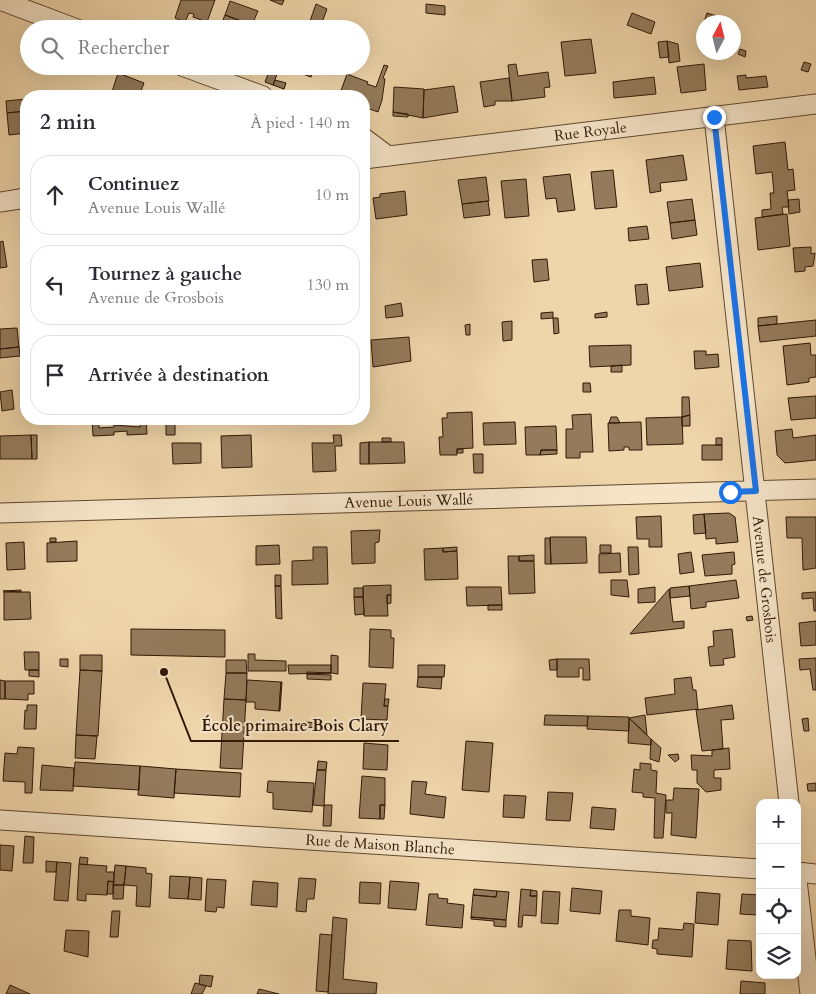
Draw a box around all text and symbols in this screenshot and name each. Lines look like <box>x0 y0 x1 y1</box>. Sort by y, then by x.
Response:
north arrow <box>696 15 741 60</box>
search box <box>20 20 370 75</box>
icon: search <box>38 34 66 62</box>
text: Rechercher <box>78 35 169 61</box>
route end <box>703 106 726 129</box>
text: 2 min <box>40 108 96 137</box>
text: À pied · 140 m <box>250 112 350 134</box>
street label: Rue Royale <box>553 117 628 146</box>
text: Continuez <box>88 171 179 197</box>
icon: ahead <box>41 181 69 209</box>
text: 10 m <box>315 184 349 206</box>
text: Avenue Louis Wallé <box>88 197 225 219</box>
text: Tournez à gauche <box>88 261 242 287</box>
icon: left <box>41 271 69 299</box>
text: 130 m <box>307 274 349 296</box>
text: Avenue de Grosbois <box>88 287 224 309</box>
icon: arrive <box>41 361 69 389</box>
text: Arrivée à destination <box>88 362 269 388</box>
route start <box>719 481 742 504</box>
street label: Avenue Louis Wallé <box>344 489 474 513</box>
street label: Avenue de Grosbois <box>748 515 781 644</box>
callout: École primaire Bois Clary <box>191 710 399 741</box>
text: École primaire Bois Clary <box>201 714 389 737</box>
map controls <box>756 799 801 979</box>
button: + <box>756 799 801 844</box>
street label: Rue de Maison Blanche <box>305 830 456 859</box>
button: − <box>756 844 801 889</box>
button: locate <box>756 889 801 934</box>
button: layers <box>756 934 801 979</box>

